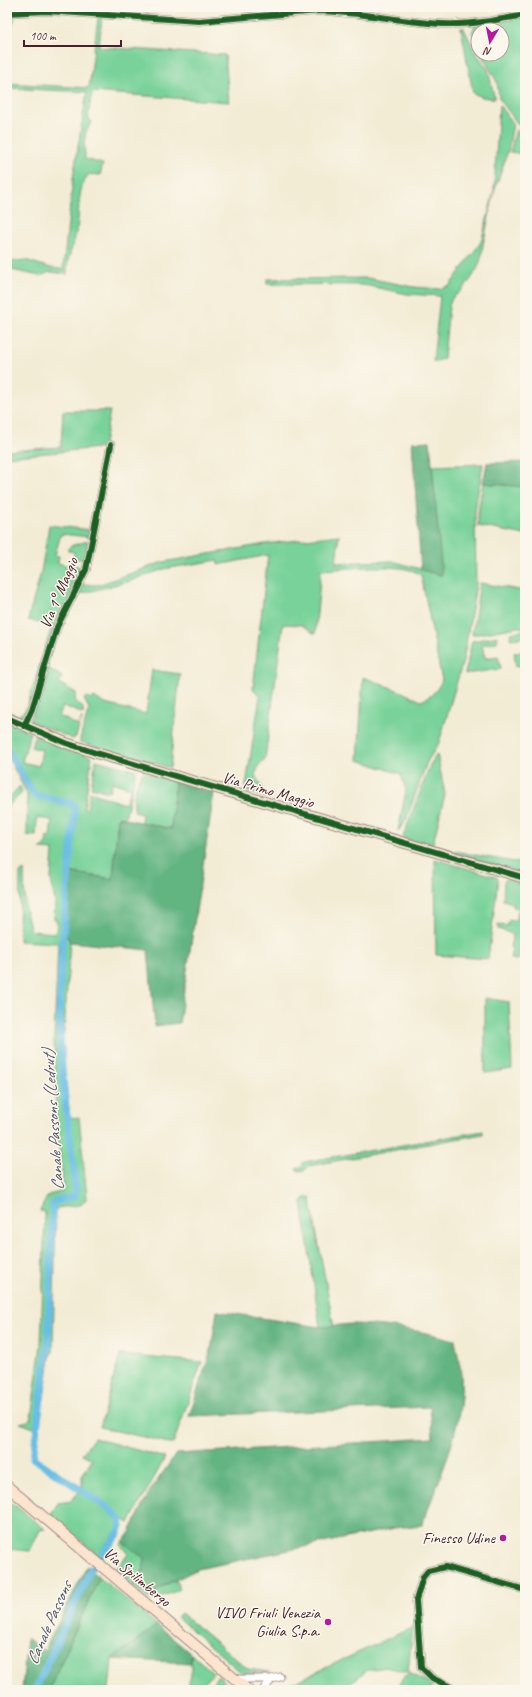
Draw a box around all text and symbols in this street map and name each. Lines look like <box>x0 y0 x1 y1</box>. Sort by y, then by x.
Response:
scale bar <box>24 22 121 48</box>
north arrow <box>470 22 510 62</box>
text: 100 m <box>30 28 57 44</box>
text: N <box>482 44 493 59</box>
street label: Via 1° Maggio <box>35 553 83 632</box>
street label: Via Primo Maggio <box>220 767 317 813</box>
water label: Canale Passons (Ledrut) <box>37 1046 68 1191</box>
place label: Finesso Udine <box>422 1528 497 1548</box>
marker: Finesso Udine <box>498 1533 508 1543</box>
street label: Via Spilimbergo <box>99 1543 176 1612</box>
water label: Canale Passons <box>21 1576 78 1668</box>
place label: VIVO Friuli Venezia Giulia S.p.a. <box>215 1603 321 1641</box>
marker: VIVO Friuli Venezia Giulia S.p.a. <box>323 1617 333 1627</box>

